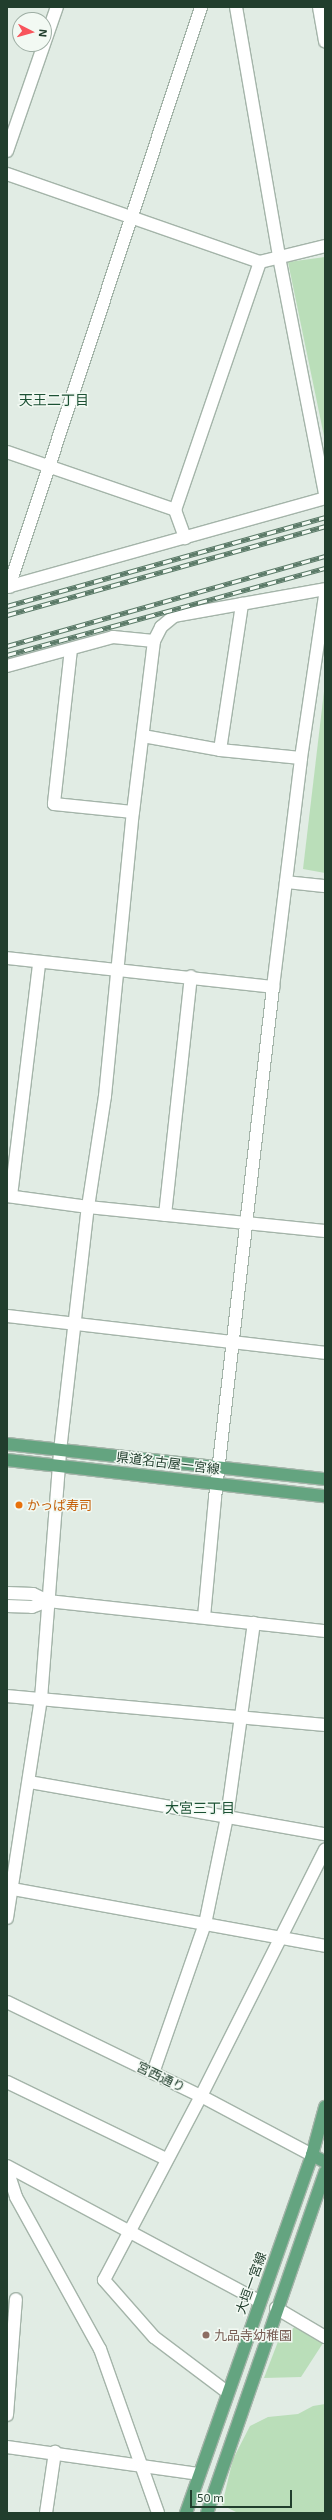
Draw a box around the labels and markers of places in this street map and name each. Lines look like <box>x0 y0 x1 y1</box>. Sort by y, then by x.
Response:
place label: かっぱ寿司 <box>27 1497 92 1513</box>
marker: かっぱ寿司 <box>14 1500 24 1510</box>
place label: 九品寺幼稚園 <box>214 2327 292 2343</box>
marker: 九品寺幼稚園 <box>201 2330 211 2340</box>

